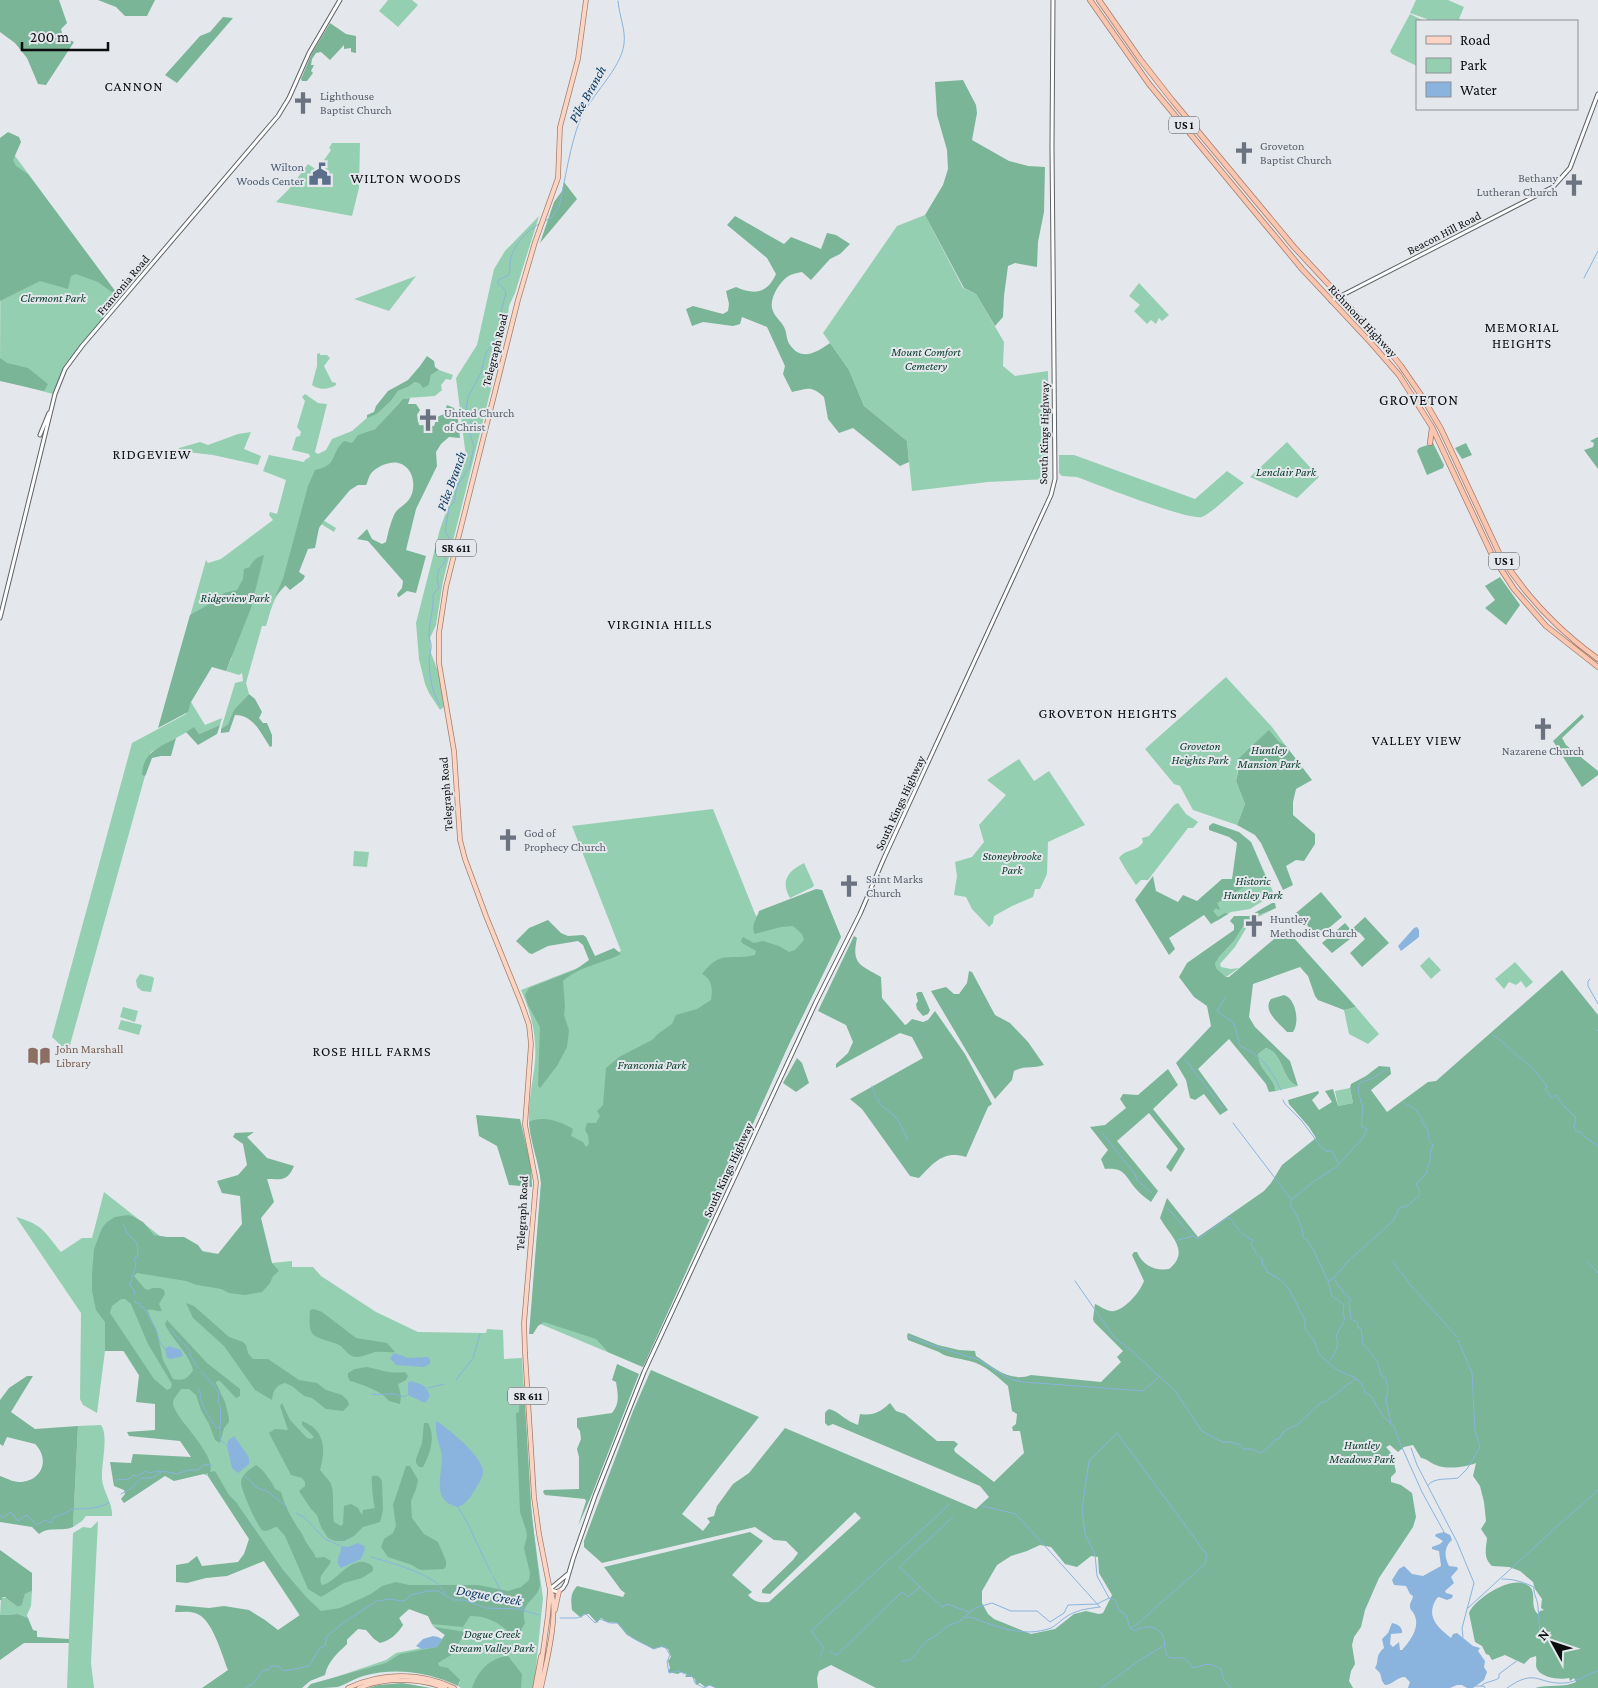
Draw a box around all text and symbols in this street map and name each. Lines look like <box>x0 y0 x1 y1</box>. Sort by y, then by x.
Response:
scale bar <box>22 20 109 52</box>
legend <box>1416 20 1578 110</box>
text: 200 m <box>30 29 69 45</box>
text: Road <box>1460 32 1491 48</box>
text: Park <box>1460 57 1487 73</box>
water label: Pike Branch <box>565 63 609 125</box>
district label: CANNON <box>104 78 164 94</box>
text: Water <box>1460 82 1497 98</box>
place label: Lighthouse Baptist Church <box>320 89 392 117</box>
church icon: Lighthouse Baptist Church <box>290 90 316 116</box>
road number: US 1 <box>1169 116 1199 134</box>
place label: Groveton Baptist Church <box>1260 139 1332 167</box>
church icon: Groveton Baptist Church <box>1231 140 1257 166</box>
place label: Wilton Woods Center <box>236 160 305 188</box>
public building icon: Wilton Woods Center <box>307 161 333 187</box>
district label: WILTON WOODS <box>350 170 462 186</box>
place label: Bethany Lutheran Church <box>1476 171 1559 199</box>
church icon: Bethany Lutheran Church <box>1561 172 1587 198</box>
street label: Beacon Hill Road <box>1405 208 1484 258</box>
street label: Franconia Road <box>94 251 153 318</box>
street label: Richmond Highway <box>1326 282 1401 361</box>
park label: Clermont Park <box>20 291 86 305</box>
street label: Telegraph Road <box>479 312 511 388</box>
district label: MEMORIAL HEIGHTS <box>1484 319 1560 351</box>
park label: Mount Comfort Cemetery <box>890 345 961 373</box>
street label: South Kings Highway <box>1036 381 1052 485</box>
district label: GROVETON <box>1379 392 1459 408</box>
place label: United Church of Christ <box>444 406 515 434</box>
church icon: United Church of Christ <box>415 407 441 433</box>
district label: RIDGEVIEW <box>112 446 192 462</box>
water label: Pike Branch <box>433 449 469 513</box>
park label: Lenclair Park <box>1256 465 1317 479</box>
road number: SR 611 <box>436 540 476 556</box>
road number: US 1 <box>1489 552 1519 570</box>
park label: Ridgeview Park <box>201 591 270 605</box>
district label: VIRGINIA HILLS <box>608 616 712 632</box>
district label: GROVETON HEIGHTS <box>1038 705 1178 721</box>
church icon: Nazarene Church <box>1530 716 1556 742</box>
district label: VALLEY VIEW <box>1372 732 1462 748</box>
park label: Groveton Heights Park <box>1171 739 1229 767</box>
park label: Huntley Mansion Park <box>1237 743 1301 771</box>
place label: Nazarene Church <box>1502 744 1585 758</box>
street label: South Kings Highway <box>872 753 928 853</box>
street label: Telegraph Road <box>436 756 456 832</box>
place label: God of Prophecy Church <box>524 826 607 854</box>
church icon: God of Prophecy Church <box>495 827 521 853</box>
park label: Stoneybrooke Park <box>982 849 1042 877</box>
place label: Saint Marks Church <box>866 872 923 900</box>
church icon: Saint Marks Church <box>836 873 862 899</box>
park label: Historic Huntley Park <box>1223 874 1283 902</box>
place label: Huntley Methodist Church <box>1270 912 1358 940</box>
church icon: Huntley Methodist Church <box>1241 913 1267 939</box>
place label: John Marshall Library <box>55 1042 123 1070</box>
library icon: John Marshall Library <box>26 1043 52 1069</box>
district label: ROSE HILL FARMS <box>312 1043 432 1059</box>
park label: Franconia Park <box>618 1058 687 1072</box>
street label: South Kings Highway <box>700 1120 756 1220</box>
street label: Telegraph Road <box>513 1175 531 1251</box>
road number: SR 611 <box>508 1388 548 1404</box>
park label: Huntley Meadows Park <box>1328 1438 1395 1466</box>
water label: Dogue Creek <box>455 1581 524 1609</box>
north arrow <box>1528 1618 1578 1668</box>
text: N <box>1534 1625 1553 1643</box>
park label: Dogue Creek Stream Valley Park <box>450 1627 535 1655</box>

